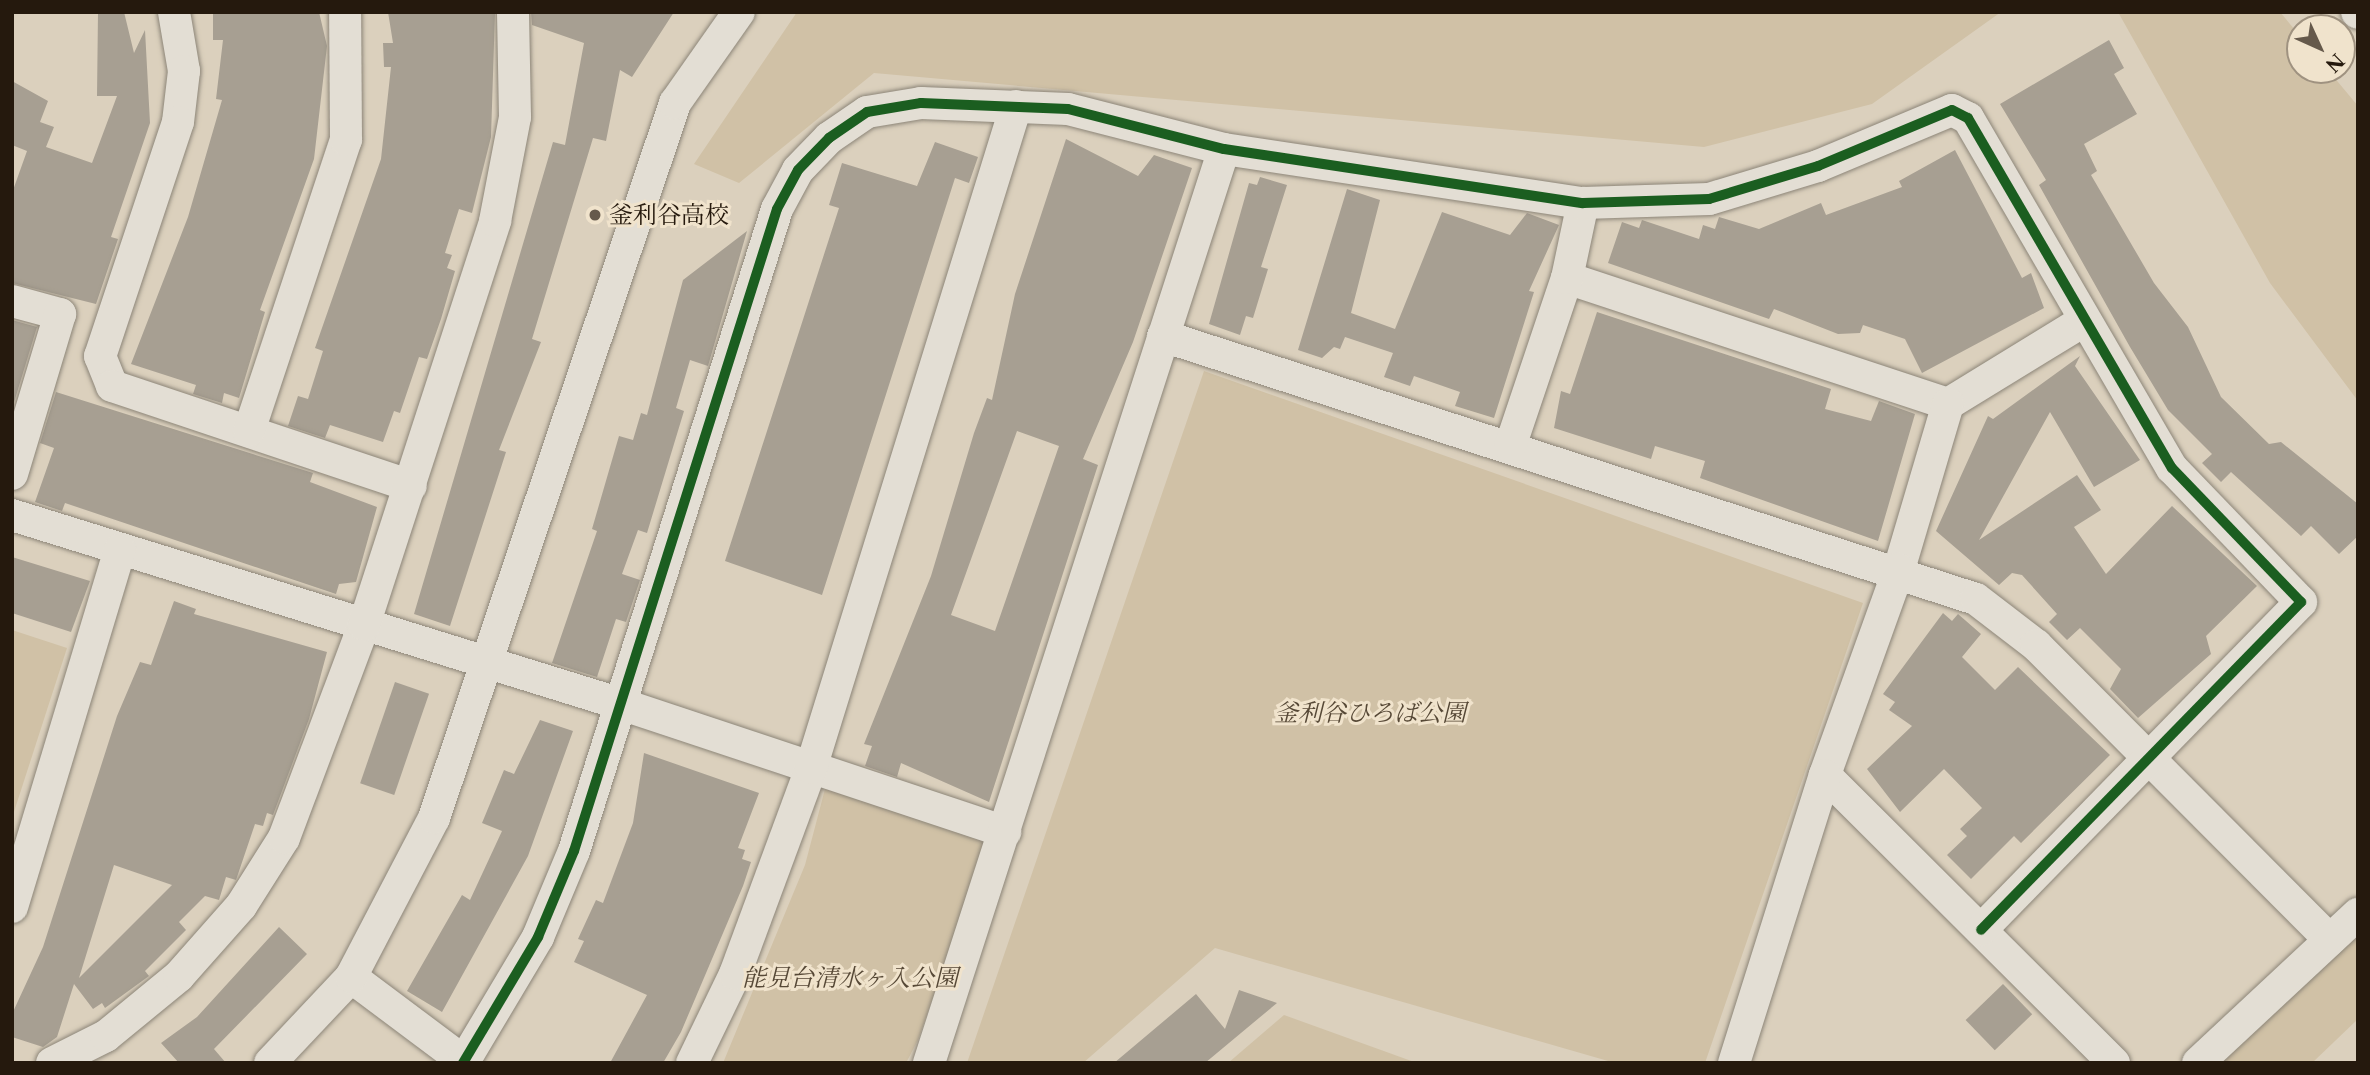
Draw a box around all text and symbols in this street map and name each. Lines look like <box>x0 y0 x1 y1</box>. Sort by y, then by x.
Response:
north arrow <box>2286 14 2356 84</box>
text: N <box>2321 49 2349 77</box>
place label: 釜利谷高校 <box>609 201 729 229</box>
marker: 釜利谷高校 <box>587 207 603 223</box>
park label: 釜利谷ひろば公園 <box>1274 699 1466 727</box>
park label: 能見台清水ヶ入公園 <box>742 964 958 992</box>

